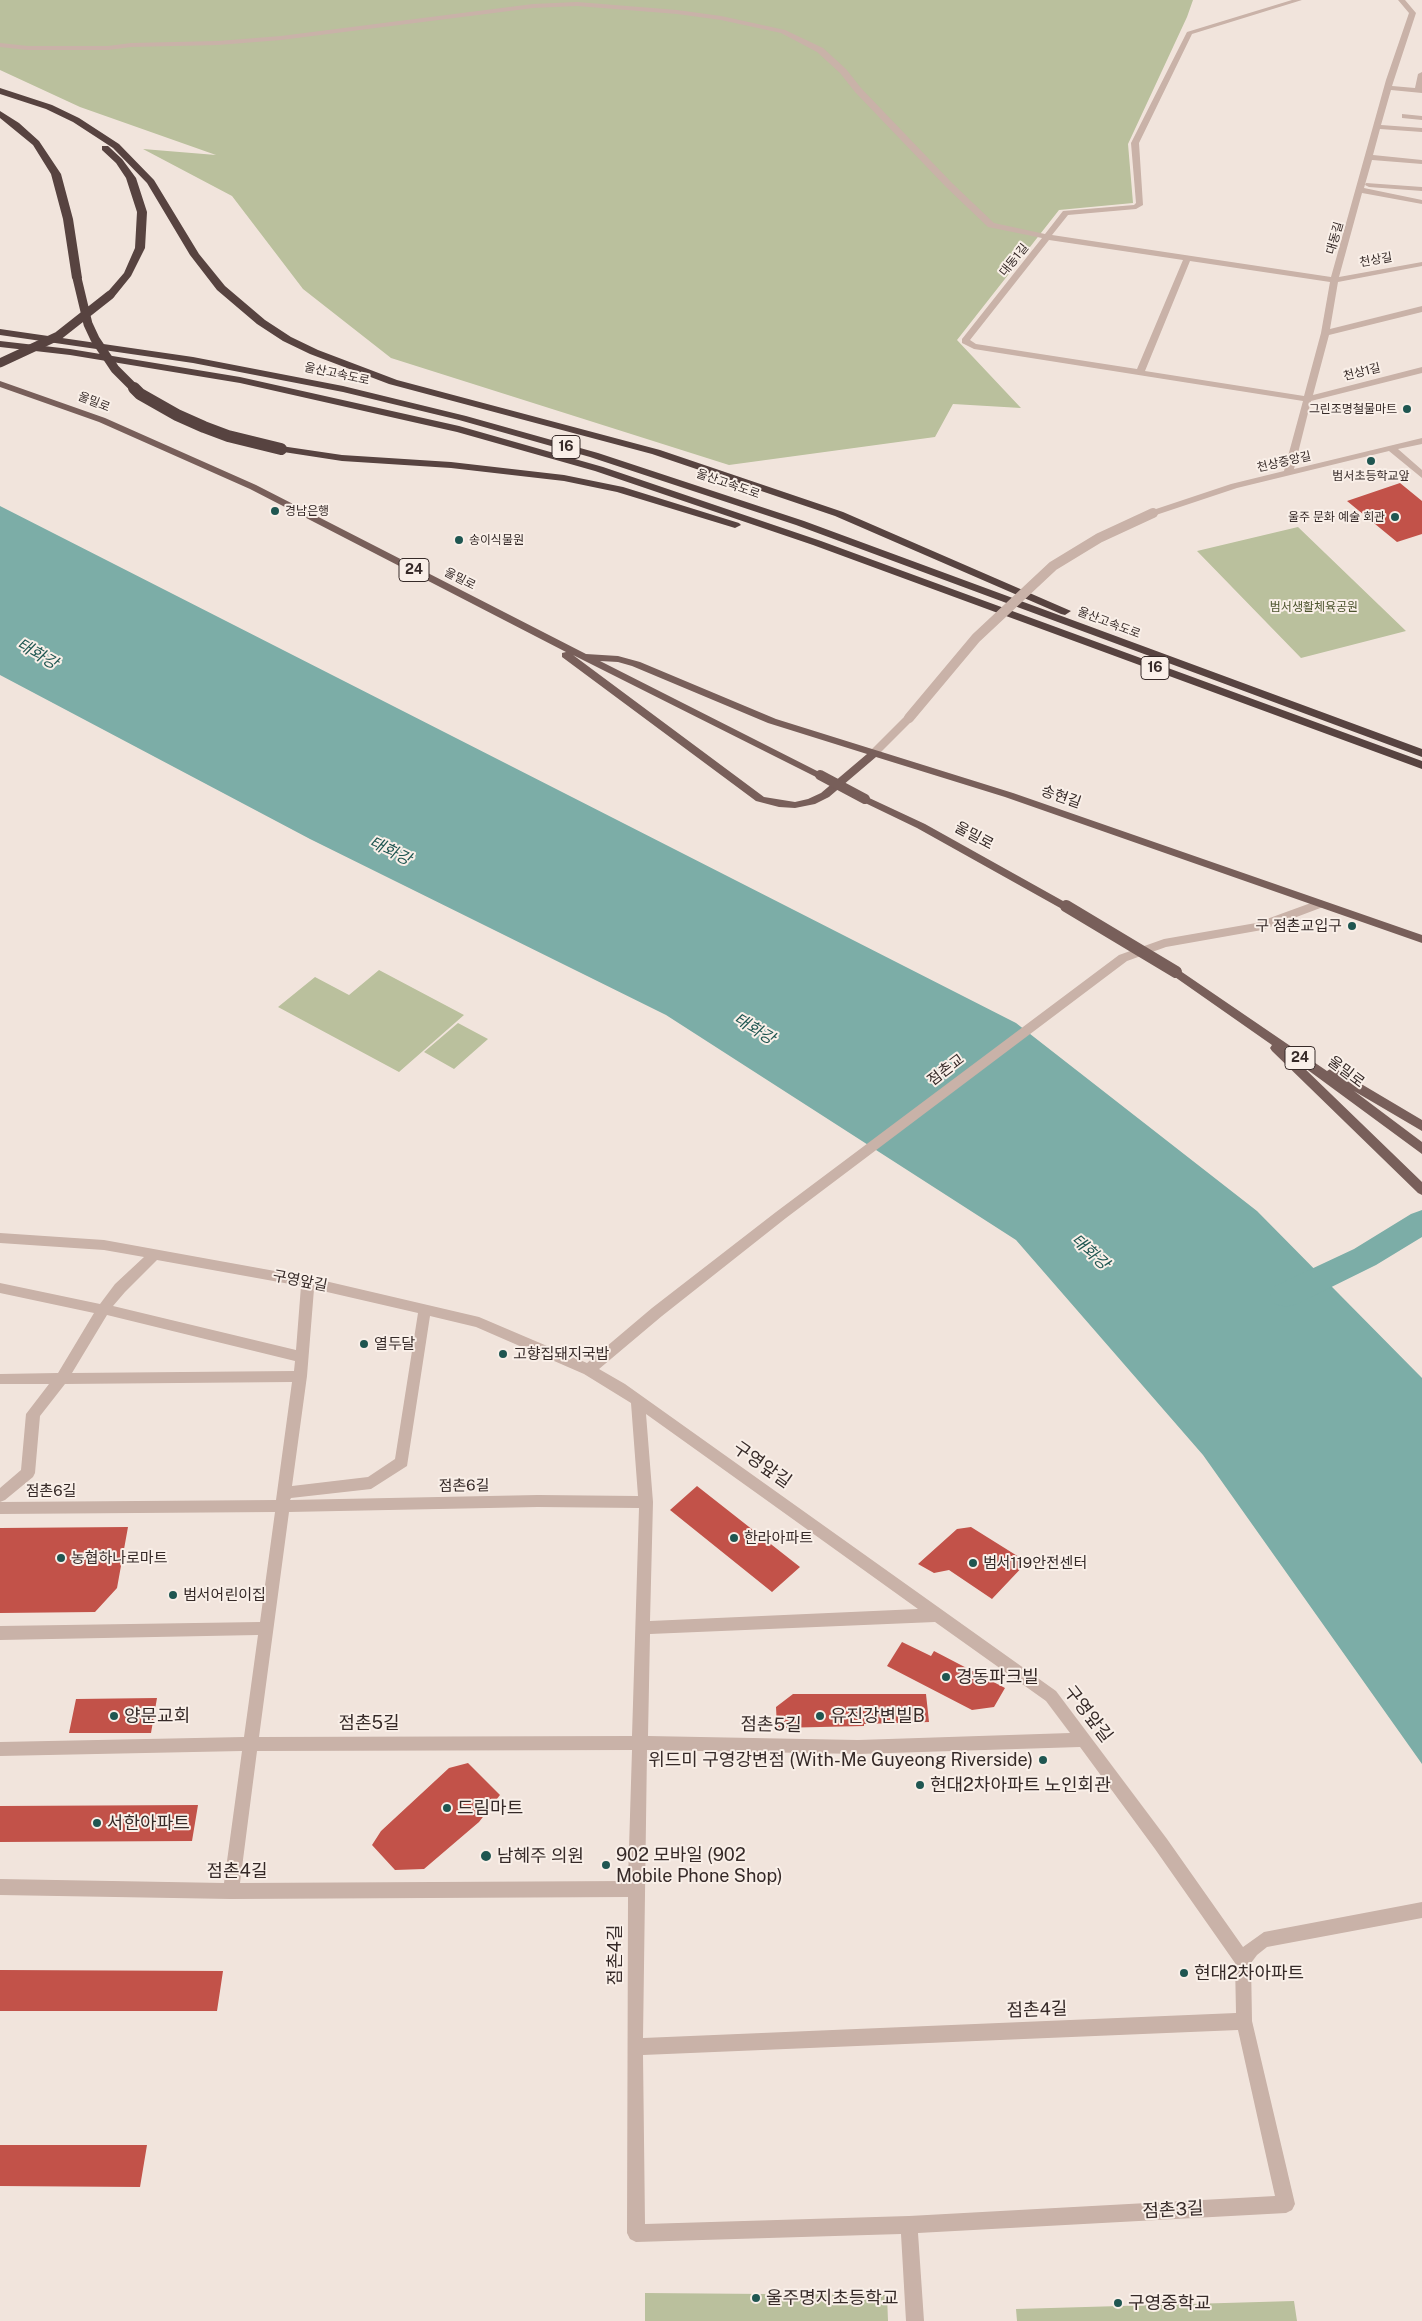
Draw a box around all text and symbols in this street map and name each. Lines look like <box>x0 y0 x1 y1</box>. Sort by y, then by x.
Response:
street label: 대동길 <box>1324 220 1346 256</box>
street label: 대동1길 <box>996 241 1032 279</box>
street label: 천상길 <box>1358 250 1394 270</box>
street label: 울산고속도로 <box>303 360 371 388</box>
street label: 천상1길 <box>1342 360 1382 384</box>
street label: 울밀로 <box>76 389 112 415</box>
place label: 그린조명철물마트 <box>1309 402 1397 416</box>
marker: 그린조명철물마트 <box>1401 403 1413 415</box>
road number: 16 <box>552 436 580 458</box>
street label: 천상중앙길 <box>1255 449 1313 475</box>
marker: 범서초등학교앞 <box>1365 455 1377 467</box>
street label: 울산고속도로 <box>694 466 762 502</box>
place label: 범서초등학교앞 <box>1332 469 1410 483</box>
place label: 경남은행 <box>285 504 329 518</box>
marker: 경남은행 <box>269 505 281 517</box>
place label: 울주 문화 예술 회관 <box>1288 510 1385 524</box>
marker: 울주 문화 예술 회관 <box>1389 511 1401 523</box>
place label: 송이식물원 <box>469 533 524 547</box>
marker: 송이식물원 <box>453 534 465 546</box>
road number: 24 <box>399 558 429 582</box>
street label: 울밀로 <box>442 565 478 593</box>
park label: 범서생활체육공원 <box>1270 600 1358 614</box>
street label: 울산고속도로 <box>1075 604 1143 642</box>
water label: 태화강 <box>13 635 61 673</box>
road number: 16 <box>1141 656 1169 680</box>
street label: 송현길 <box>1038 782 1084 812</box>
street label: 울밀로 <box>951 818 997 854</box>
water label: 태화강 <box>366 833 414 869</box>
place label: 구 점촌교입구 <box>1256 917 1342 935</box>
marker: 구 점촌교입구 <box>1346 920 1358 932</box>
water label: 태화강 <box>730 1009 778 1049</box>
road number: 24 <box>1285 1046 1315 1070</box>
street label: 점촌교 <box>924 1050 968 1090</box>
street label: 울밀로 <box>1324 1052 1368 1092</box>
water label: 태화강 <box>1067 1230 1113 1274</box>
street label: 구영앞길 <box>271 1267 329 1295</box>
place label: 열두달 <box>374 1335 415 1353</box>
marker: 열두달 <box>358 1338 370 1350</box>
place label: 고향집돼지국밥 <box>513 1345 610 1363</box>
marker: 고향집돼지국밥 <box>497 1348 509 1360</box>
street label: 구영앞길 <box>729 1437 795 1493</box>
street label: 점촌6길 <box>438 1477 490 1495</box>
street label: 점촌6길 <box>26 1482 76 1500</box>
place label: 한라아파트 <box>744 1529 813 1547</box>
marker: 한라아파트 <box>728 1532 740 1544</box>
place label: 농협하나로마트 <box>71 1549 168 1567</box>
marker: 농협하나로마트 <box>55 1552 67 1564</box>
place label: 범서119안전센터 <box>983 1554 1087 1572</box>
marker: 범서119안전센터 <box>967 1557 979 1569</box>
place label: 범서어린이집 <box>183 1586 266 1604</box>
marker: 범서어린이집 <box>167 1589 179 1601</box>
place label: 경동파크빌 <box>956 1666 1039 1688</box>
marker: 경동파크빌 <box>940 1671 952 1683</box>
street label: 구영앞길 <box>1059 1681 1117 1747</box>
place label: 양문교회 <box>124 1705 190 1727</box>
place label: 유진강변빌B <box>830 1705 925 1727</box>
marker: 양문교회 <box>108 1710 120 1722</box>
marker: 유진강변빌B <box>814 1710 826 1722</box>
street label: 점촌5길 <box>338 1712 400 1734</box>
street label: 점촌5길 <box>740 1714 802 1736</box>
place label: 위드미 구영강변점 (With-Me Guyeong Riverside) <box>648 1749 1033 1771</box>
marker: 위드미 구영강변점 (With-Me Guyeong Riverside) <box>1037 1754 1049 1766</box>
place label: 현대2차아파트 노인회관 <box>930 1774 1111 1796</box>
marker: 현대2차아파트 노인회관 <box>914 1779 926 1791</box>
place label: 드림마트 <box>457 1797 523 1819</box>
marker: 드림마트 <box>441 1802 453 1814</box>
place label: 서한아파트 <box>107 1812 190 1834</box>
marker: 서한아파트 <box>91 1817 103 1829</box>
place label: 902 모바일 (902 Mobile Phone Shop) <box>616 1844 783 1886</box>
place label: 남혜주 의원 <box>497 1845 584 1867</box>
marker: 남혜주 의원 <box>479 1849 493 1863</box>
marker: 902 모바일 (902 Mobile Phone Shop) <box>600 1859 612 1871</box>
street label: 점촌4길 <box>207 1860 267 1882</box>
street label: 점촌4길 <box>604 1925 626 1985</box>
place label: 현대2차아파트 <box>1194 1962 1304 1984</box>
marker: 현대2차아파트 <box>1178 1967 1190 1979</box>
street label: 점촌4길 <box>1006 1998 1068 2022</box>
street label: 점촌3길 <box>1142 2198 1204 2222</box>
place label: 울주명지초등학교 <box>766 2287 898 2309</box>
marker: 울주명지초등학교 <box>750 2292 762 2304</box>
place label: 구영중학교 <box>1128 2292 1211 2314</box>
marker: 구영중학교 <box>1112 2297 1124 2309</box>

